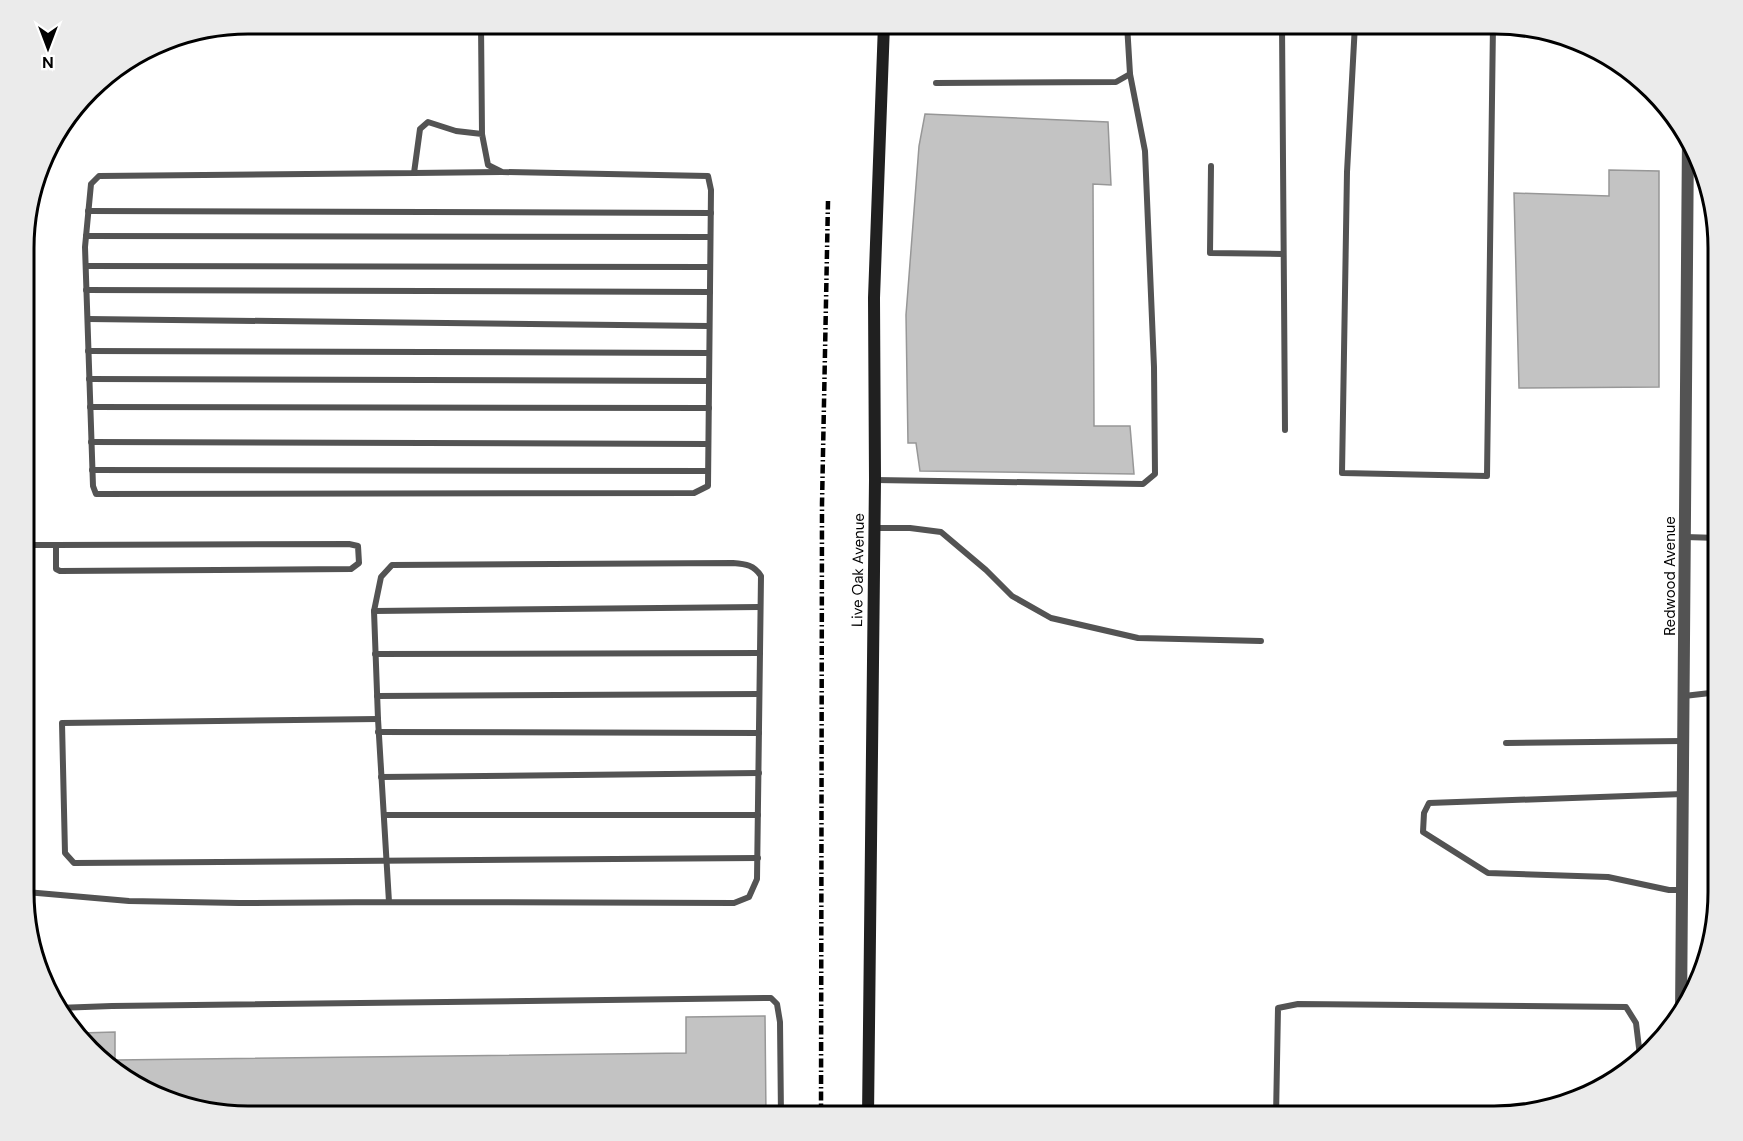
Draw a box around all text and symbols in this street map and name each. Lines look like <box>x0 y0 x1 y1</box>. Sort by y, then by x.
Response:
north arrow <box>18 18 78 78</box>
text: N <box>42 52 54 73</box>
street label: Live Oak Avenue <box>847 513 869 627</box>
street label: Redwood Avenue <box>1660 516 1680 636</box>

